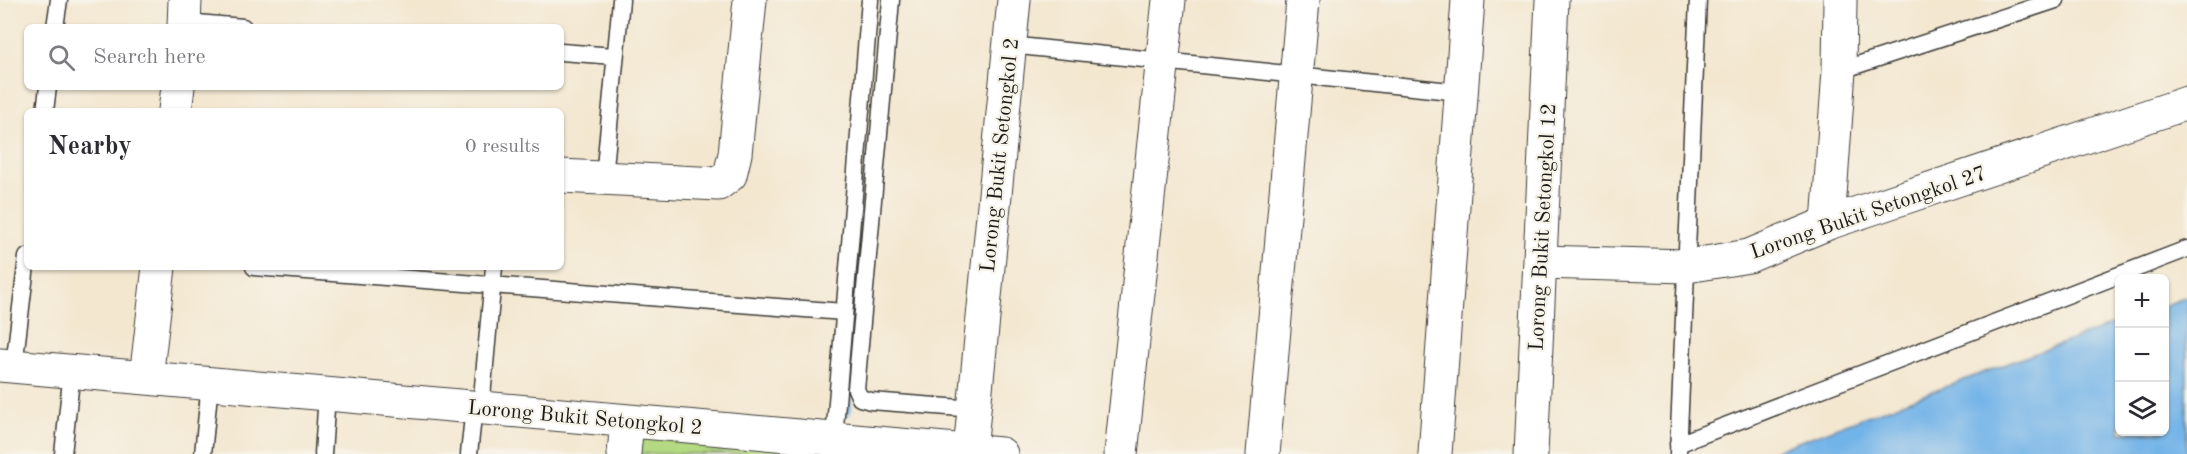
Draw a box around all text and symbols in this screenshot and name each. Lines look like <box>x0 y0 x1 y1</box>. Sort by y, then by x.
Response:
search box <box>24 24 564 90</box>
street label: Lorong Bukit Setongkol 2 <box>978 37 1023 274</box>
icon: search <box>45 41 78 74</box>
text: Search here <box>93 46 206 68</box>
street label: Lorong Bukit Setongkol 12 <box>1527 103 1560 351</box>
text: Nearby <box>48 134 132 160</box>
text: 0 results <box>465 137 540 157</box>
street label: Lorong Bukit Setongkol 27 <box>1748 163 1989 264</box>
map controls <box>2115 274 2169 436</box>
button: + <box>2115 274 2169 328</box>
button: − <box>2115 328 2169 382</box>
button: layers <box>2115 382 2169 436</box>
street label: Lorong Bukit Setongkol 2 <box>467 398 703 439</box>

